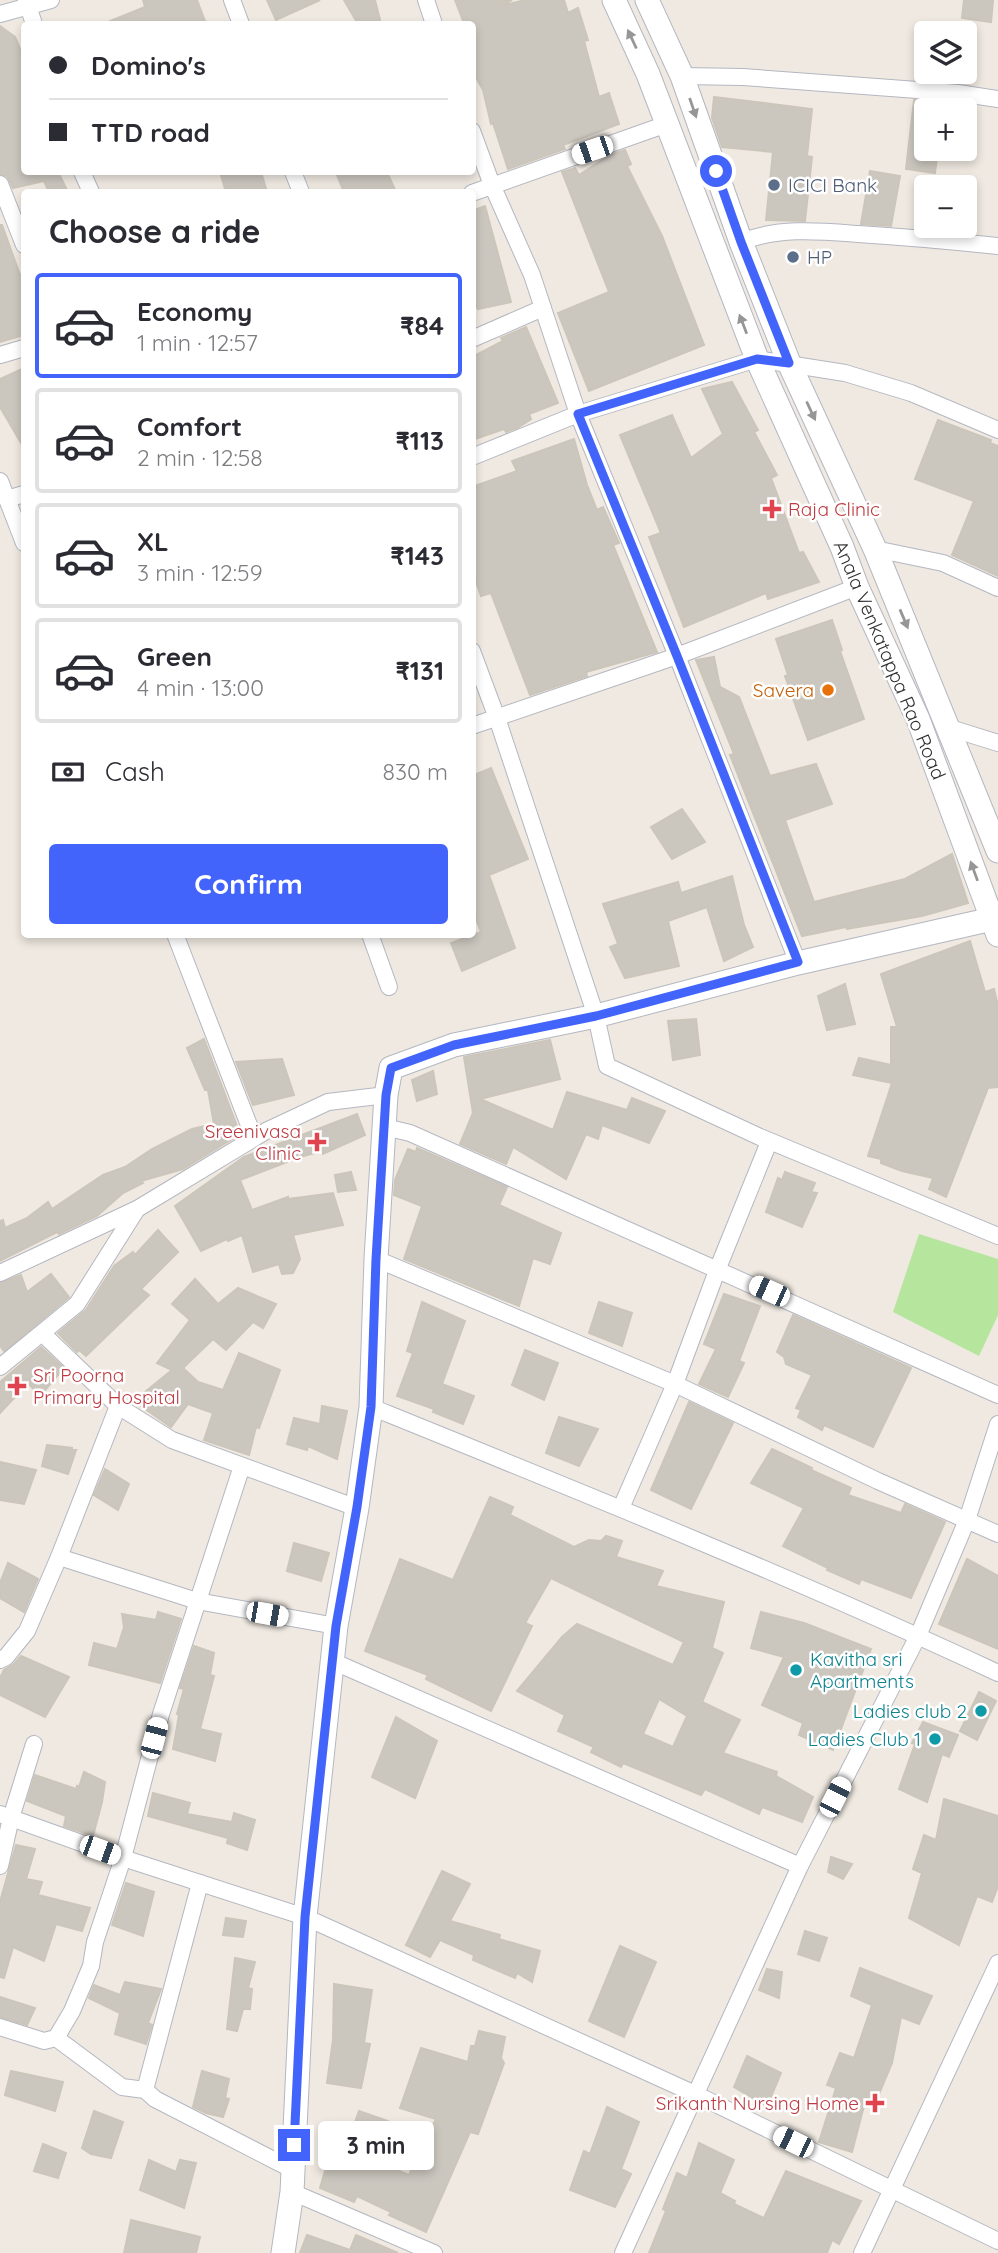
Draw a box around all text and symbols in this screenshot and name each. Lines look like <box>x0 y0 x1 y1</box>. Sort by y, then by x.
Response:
map controls <box>914 21 977 238</box>
button: layers <box>914 21 977 84</box>
one-way arrow <box>626 29 638 49</box>
text: Domino's <box>91 49 206 82</box>
one-way arrow <box>688 97 699 118</box>
button: + <box>914 98 977 161</box>
text: TTD road <box>91 116 210 149</box>
car <box>569 133 616 167</box>
route start <box>700 155 732 187</box>
place label: ICICI Bank <box>788 173 877 197</box>
button: − <box>914 175 977 238</box>
marker: ICICI Bank <box>766 177 782 193</box>
text: Choose a ride <box>49 211 261 251</box>
place label: HP <box>807 245 832 269</box>
marker: HP <box>785 249 801 265</box>
icon: car <box>53 294 116 357</box>
text: Economy <box>137 295 252 328</box>
text: ₹84 <box>400 309 444 342</box>
one-way arrow <box>737 313 748 334</box>
text: 1 min · 12:57 <box>137 328 258 357</box>
one-way arrow <box>805 401 817 421</box>
icon: car <box>53 409 116 472</box>
text: Comfort <box>137 410 242 443</box>
text: ₹113 <box>395 424 444 457</box>
text: 2 min · 12:58 <box>137 443 263 472</box>
place label: Raja Clinic <box>788 497 880 521</box>
marker: Raja Clinic <box>762 499 782 519</box>
icon: car <box>53 524 116 587</box>
text: XL <box>137 525 169 558</box>
street label: Anala Venkatappa Rao Road <box>829 537 951 783</box>
text: ₹143 <box>390 539 444 572</box>
text: 3 min · 12:59 <box>137 558 263 587</box>
one-way arrow <box>899 608 910 629</box>
icon: car <box>53 639 116 702</box>
text: Green <box>137 640 212 673</box>
text: ₹131 <box>395 654 444 687</box>
text: 4 min · 13:00 <box>137 673 264 702</box>
place label: Savera <box>753 678 814 702</box>
marker: Savera <box>820 682 836 698</box>
icon: cash <box>49 753 87 791</box>
text: Cash <box>105 755 165 788</box>
text: 830 m <box>383 757 448 786</box>
button: Confirm <box>49 844 448 924</box>
one-way arrow <box>969 861 980 882</box>
place label: Sreenivasa Clinic <box>205 1119 301 1165</box>
marker: Sreenivasa Clinic <box>307 1132 327 1152</box>
car <box>746 1273 793 1309</box>
place label: Sri Poorna Primary Hospital <box>33 1363 180 1409</box>
marker: Sri Poorna Primary Hospital <box>7 1376 27 1396</box>
car <box>245 1600 290 1628</box>
place label: Kavitha sri Apartments <box>810 1647 914 1693</box>
marker: Kavitha sri Apartments <box>788 1662 804 1678</box>
place label: Ladies club 2 <box>853 1699 967 1723</box>
marker: Ladies club 2 <box>973 1703 989 1719</box>
car <box>139 1715 170 1761</box>
place label: Ladies Club 1 <box>808 1727 921 1751</box>
marker: Ladies Club 1 <box>927 1731 943 1747</box>
car <box>817 1774 854 1820</box>
car <box>77 1833 124 1867</box>
place label: Srikanth Nursing Home <box>656 2091 859 2115</box>
marker: Srikanth Nursing Home <box>865 2093 885 2113</box>
callout: 3 min <box>318 2120 434 2170</box>
car <box>770 2123 817 2161</box>
route end <box>278 2129 310 2161</box>
text: 3 min <box>346 2131 406 2160</box>

